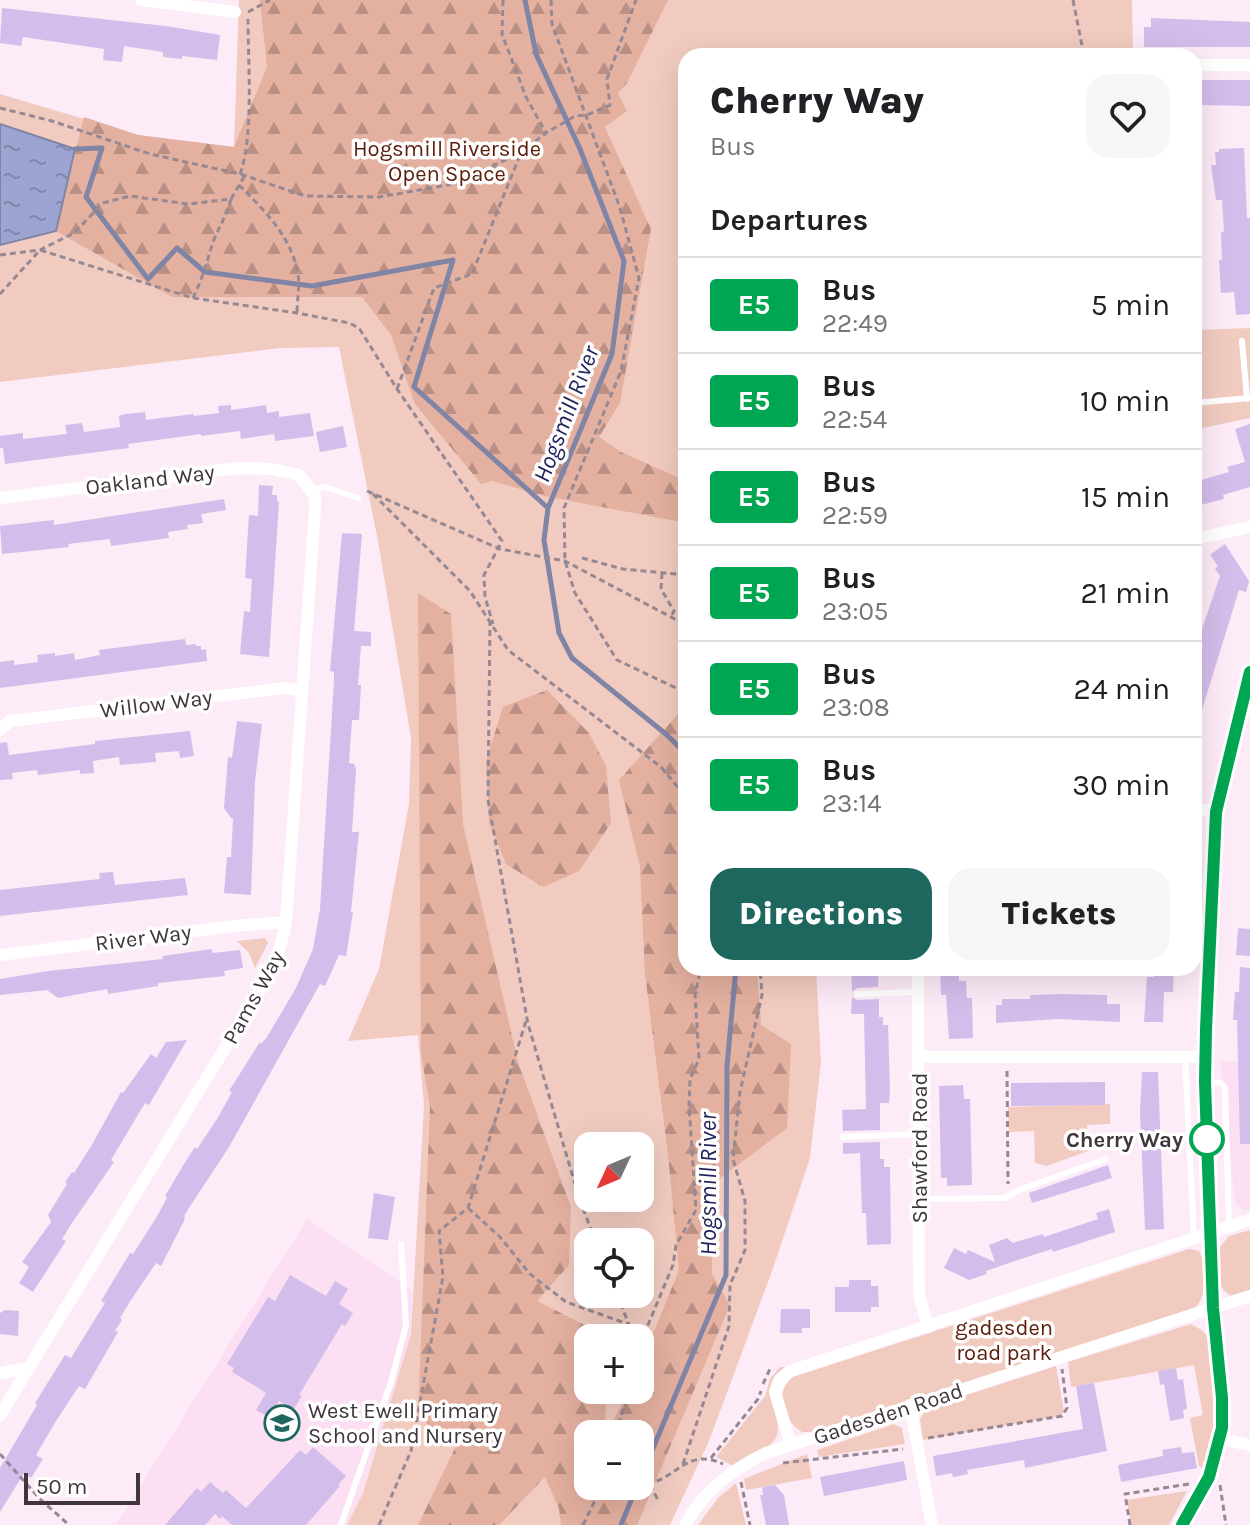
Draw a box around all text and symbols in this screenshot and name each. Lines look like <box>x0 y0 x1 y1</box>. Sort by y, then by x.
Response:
button: heart <box>1086 74 1170 158</box>
text: Cherry Way <box>710 78 924 123</box>
text: Bus <box>710 131 756 162</box>
park label: Hogsmill Riverside Open Space <box>353 136 541 187</box>
text: Departures <box>710 202 868 238</box>
text: Bus <box>822 272 876 308</box>
text: 5 min <box>1091 287 1170 323</box>
text: E5 <box>738 288 770 321</box>
text: 22:49 <box>822 308 888 339</box>
water label: Hogsmill River <box>527 341 605 486</box>
text: Bus <box>822 368 876 404</box>
text: 10 min <box>1080 383 1170 419</box>
text: E5 <box>738 384 770 417</box>
text: 22:54 <box>822 404 887 435</box>
street label: Oakland Way <box>84 459 216 501</box>
text: Bus <box>822 464 876 500</box>
text: 15 min <box>1081 479 1170 515</box>
text: E5 <box>738 480 770 513</box>
text: 22:59 <box>822 500 888 531</box>
text: Bus <box>822 560 876 596</box>
text: 21 min <box>1080 575 1170 611</box>
text: E5 <box>738 576 770 609</box>
text: 23:05 <box>822 596 889 627</box>
text: Bus <box>822 656 876 692</box>
text: 24 min <box>1074 671 1170 707</box>
text: E5 <box>738 672 770 705</box>
street label: Willow Way <box>98 684 214 724</box>
text: 23:08 <box>822 692 890 723</box>
text: Bus <box>822 752 876 788</box>
text: 30 min <box>1072 767 1170 803</box>
text: E5 <box>738 768 770 801</box>
text: 23:14 <box>822 788 882 819</box>
button: Directions <box>710 868 932 960</box>
button: Tickets <box>948 868 1170 960</box>
street label: River Way <box>93 919 193 957</box>
street label: Pams Way <box>218 946 290 1049</box>
street label: Shawford Road <box>907 1072 933 1224</box>
water label: Hogsmill River <box>694 1111 722 1256</box>
marker: Cherry Way <box>1190 1122 1224 1156</box>
place label: Cherry Way <box>1066 1127 1183 1153</box>
north arrow <box>574 1132 654 1212</box>
map controls <box>574 1132 654 1500</box>
button: locate <box>574 1228 654 1308</box>
park label: gadesden road park <box>955 1315 1053 1366</box>
button: + <box>574 1324 654 1404</box>
street label: Gadesden Road <box>810 1378 966 1450</box>
place label: West Ewell Primary School and Nursery <box>308 1398 502 1449</box>
school or university icon: West Ewell Primary School and Nursery <box>263 1404 301 1442</box>
button: − <box>574 1420 654 1500</box>
scale bar <box>24 1469 140 1505</box>
text: 50 m <box>36 1474 87 1500</box>

